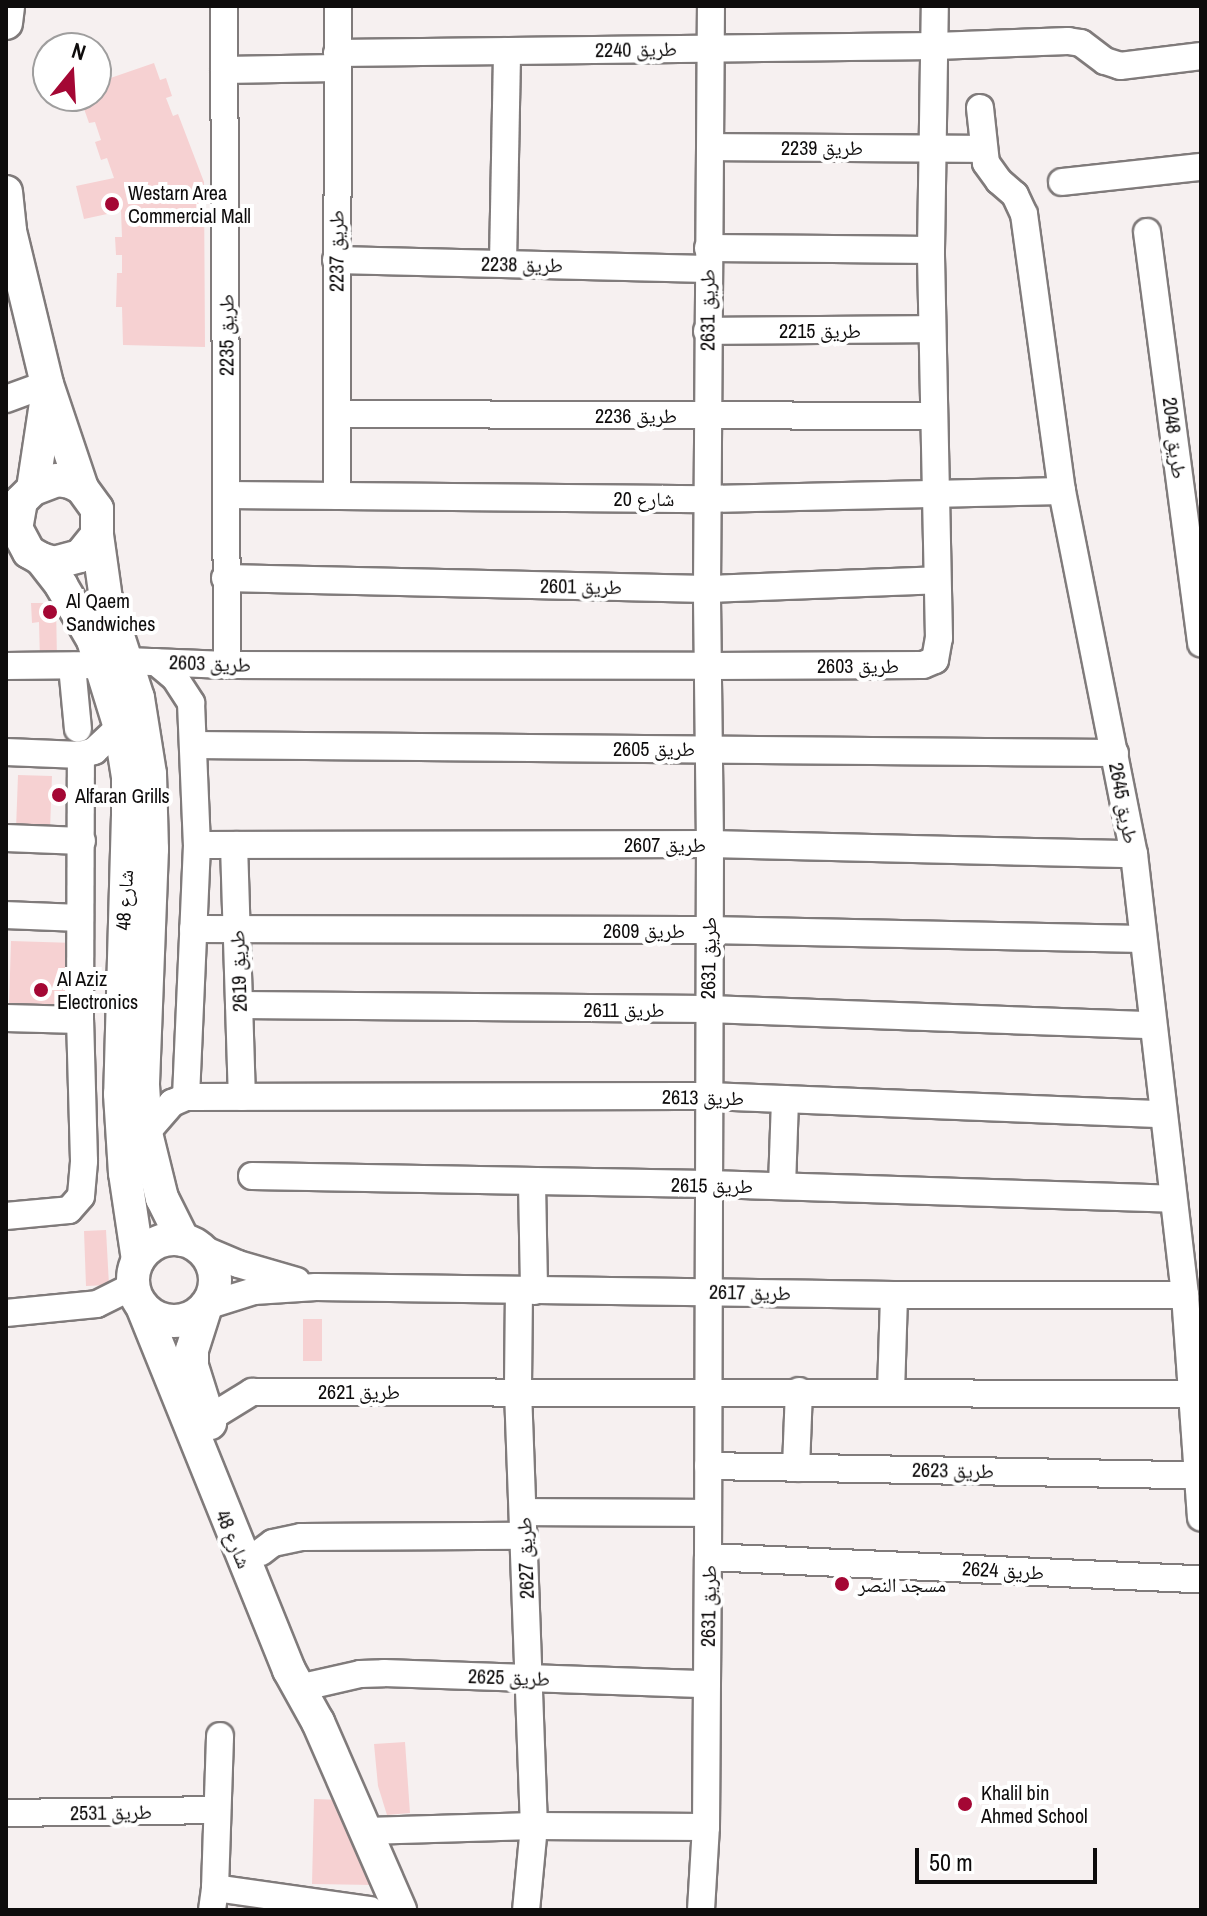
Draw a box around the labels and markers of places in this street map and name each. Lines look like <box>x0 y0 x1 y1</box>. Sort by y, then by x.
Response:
place label: Westarn Area Commercial Mall <box>128 180 251 227</box>
marker: Westarn Area Commercial Mall <box>103 195 121 213</box>
place label: Al Qaem Sandwiches <box>66 588 155 635</box>
marker: Al Qaem Sandwiches <box>41 603 59 621</box>
place label: Alfaran Grills <box>75 783 170 807</box>
marker: Alfaran Grills <box>50 786 68 804</box>
place label: Al Aziz Electronics <box>57 966 138 1013</box>
marker: Al Aziz Electronics <box>32 981 50 999</box>
place label: مسجد النصر <box>858 1572 946 1596</box>
marker: مسجد النصر <box>833 1575 851 1593</box>
place label: Khalil bin Ahmed School <box>981 1780 1088 1827</box>
marker: Khalil bin Ahmed School <box>956 1795 974 1813</box>

